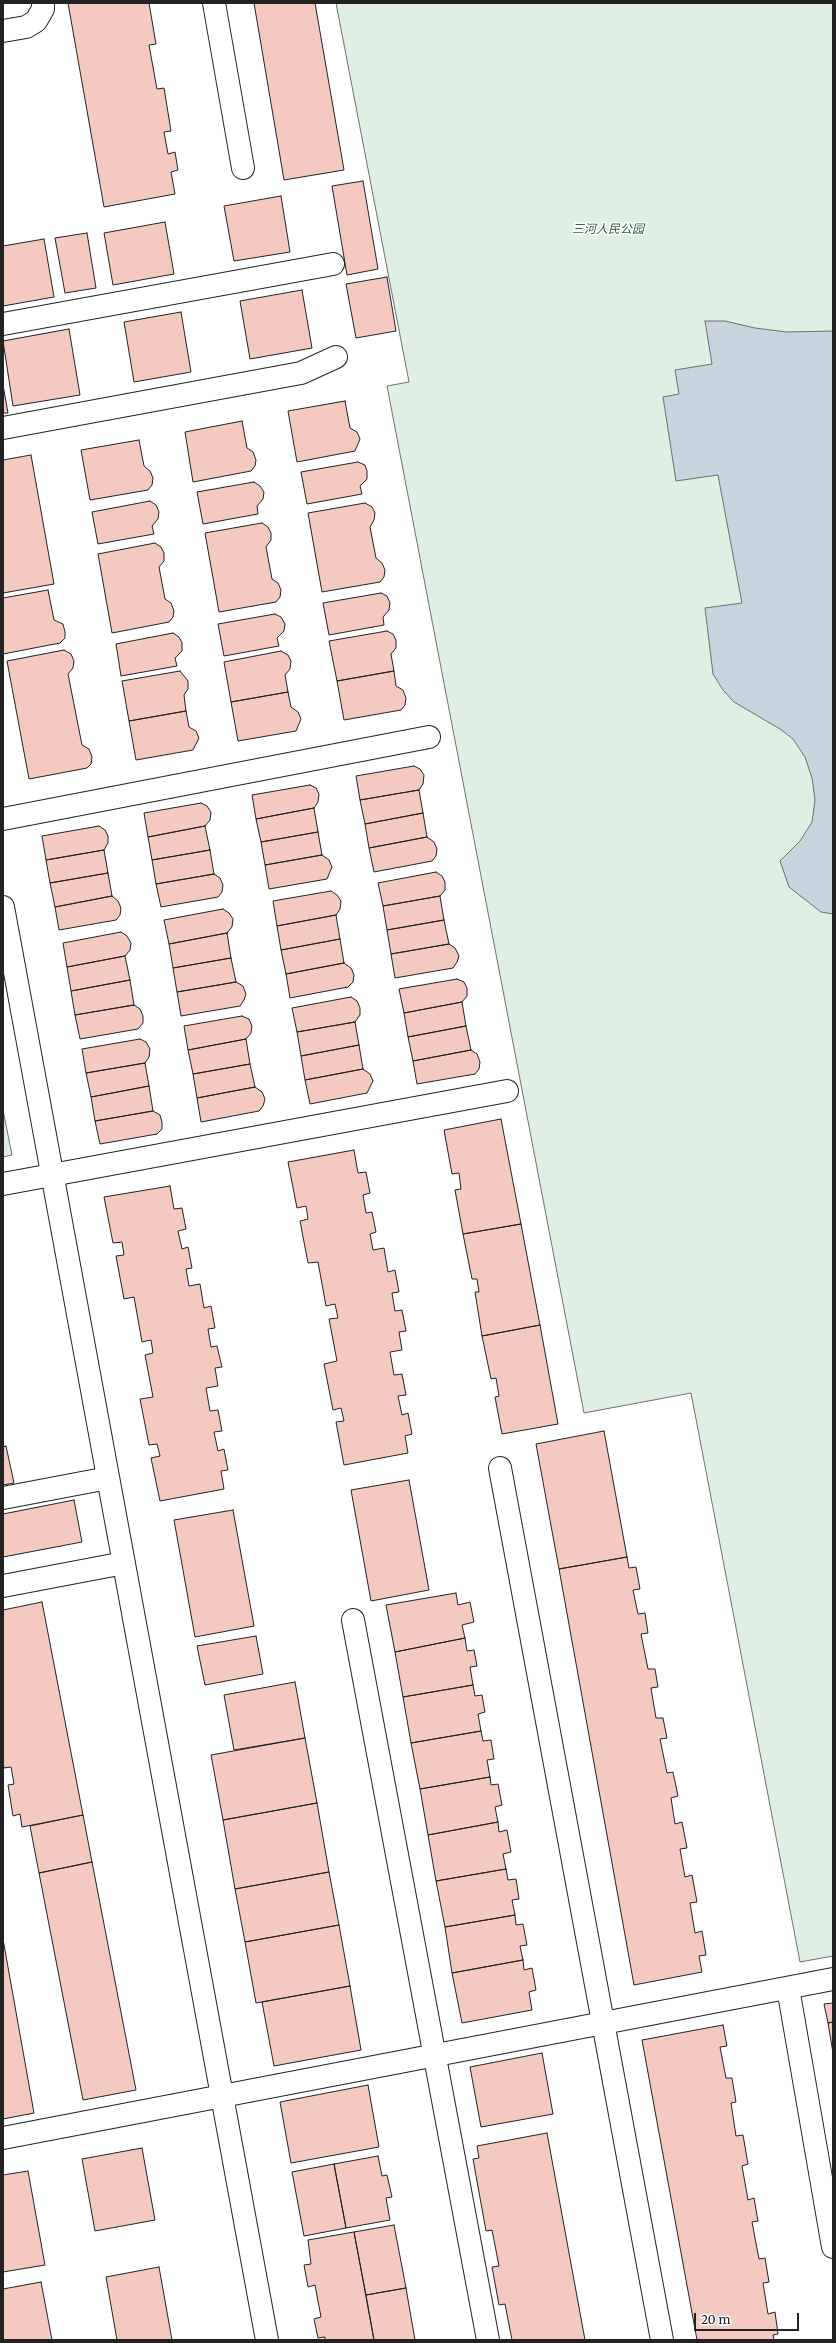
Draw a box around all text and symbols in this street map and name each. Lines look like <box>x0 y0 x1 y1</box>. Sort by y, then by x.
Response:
park label: 三河人民公园 <box>572 223 644 237</box>
scale bar <box>696 2305 801 2331</box>
text: 20 m <box>701 2312 730 2327</box>

